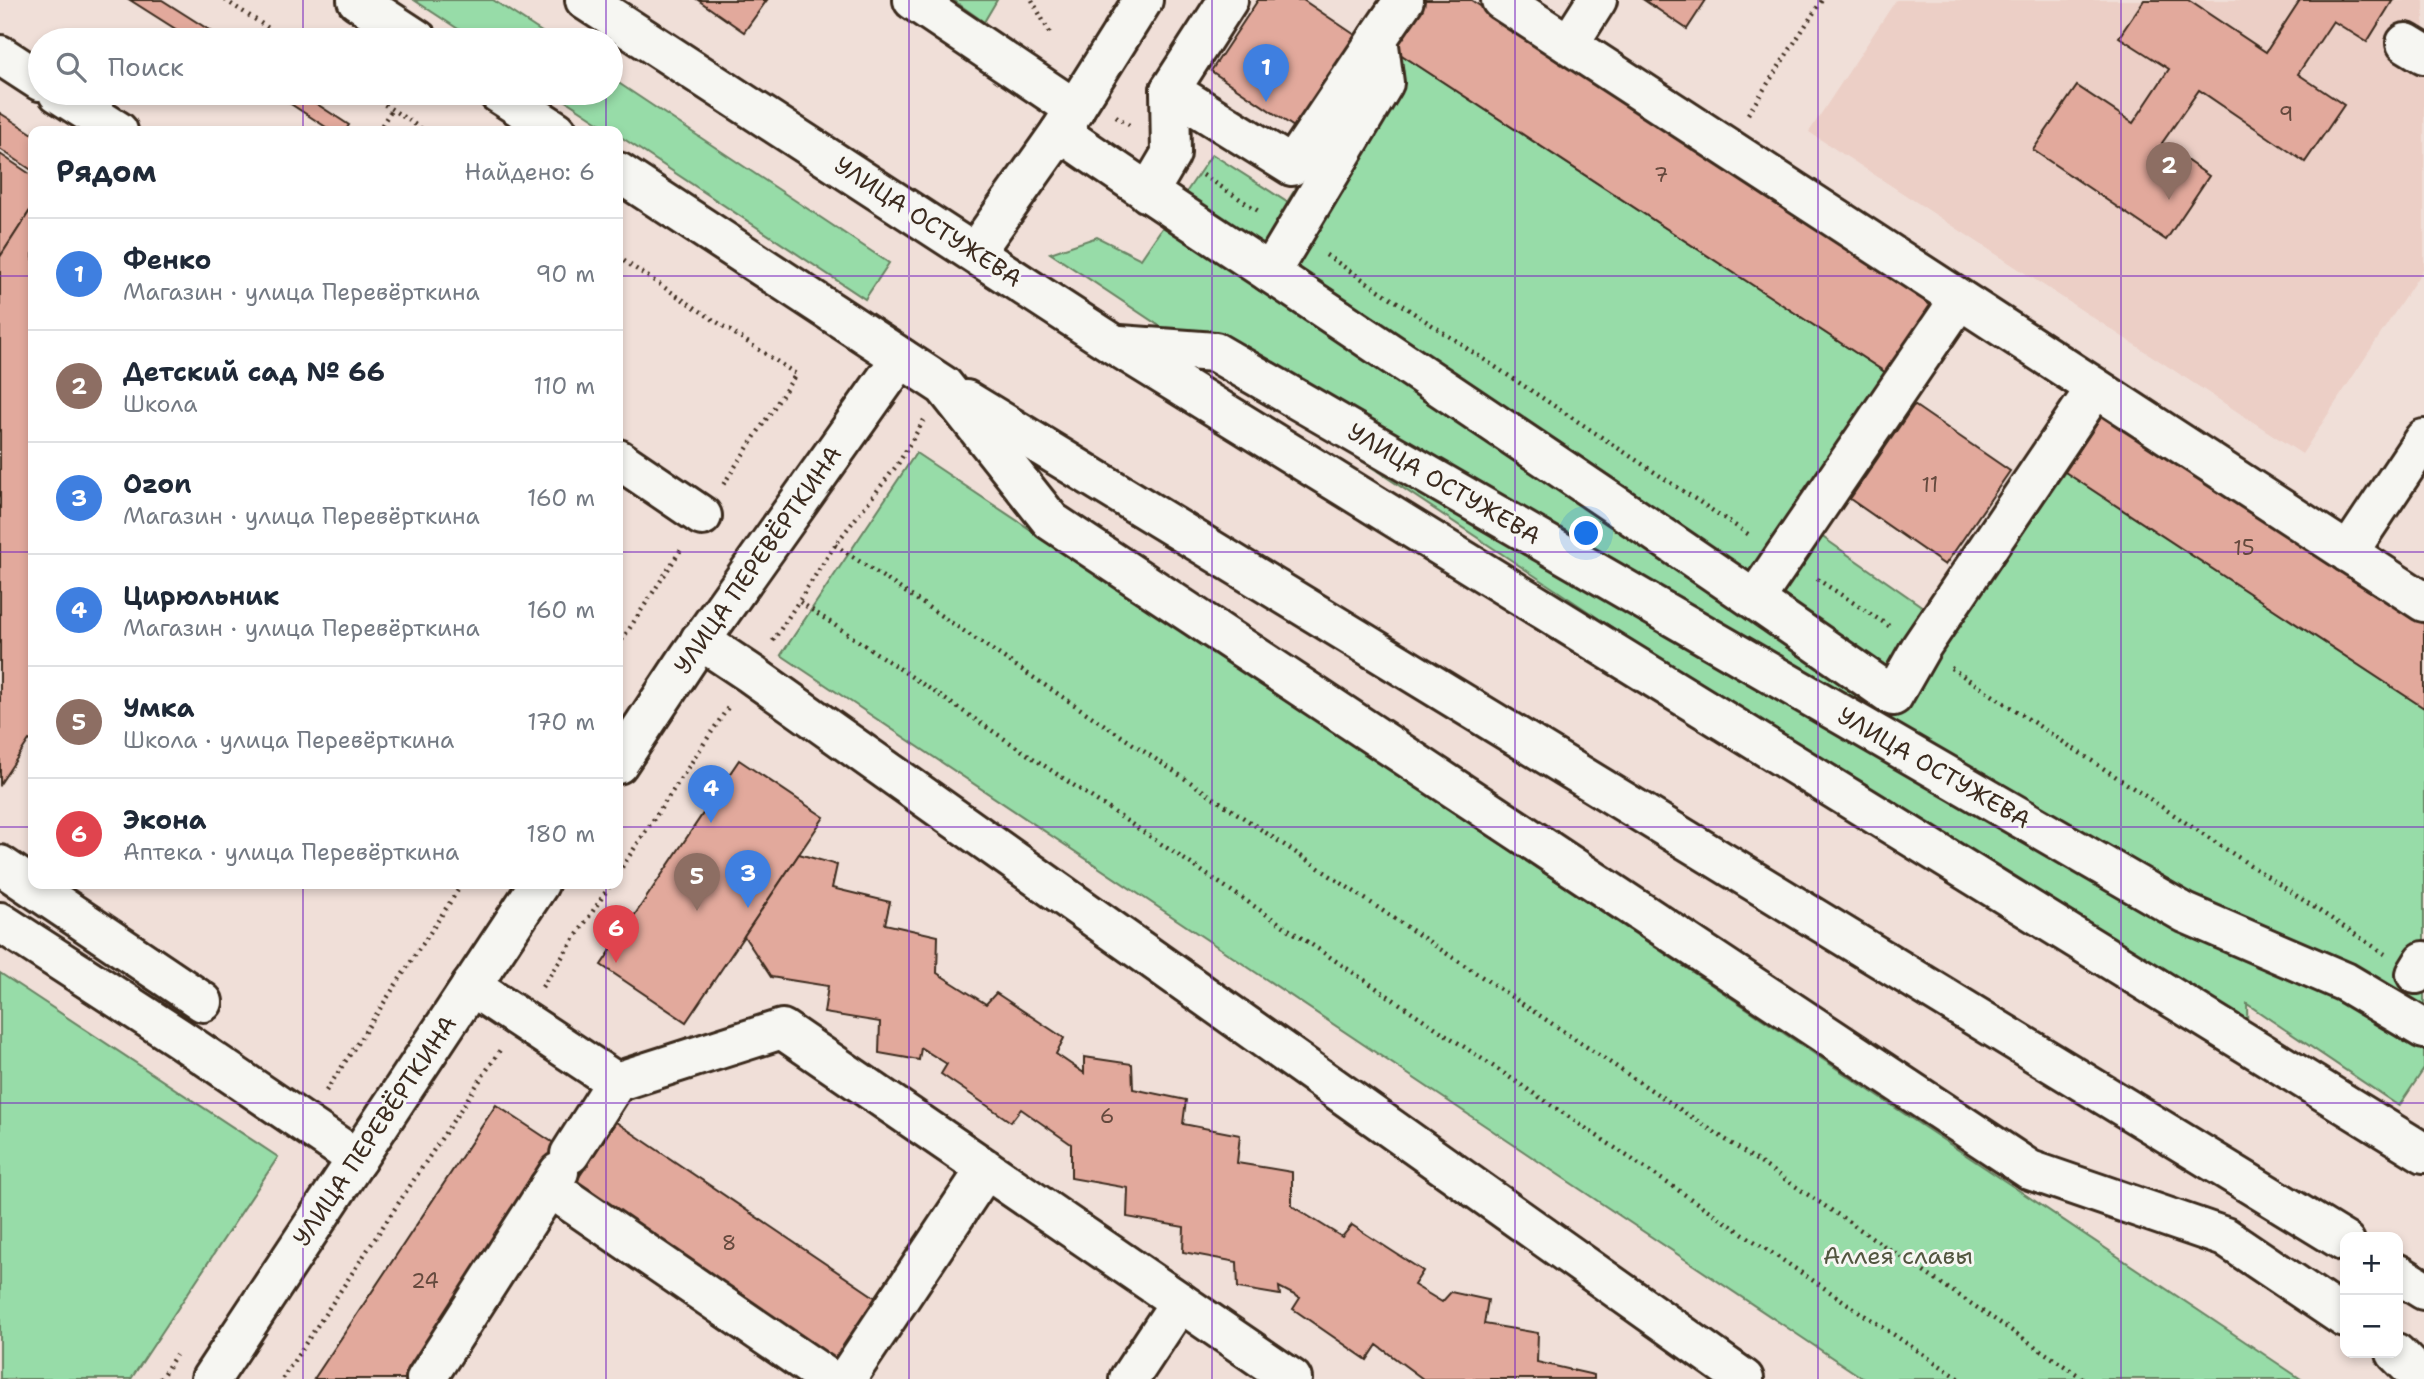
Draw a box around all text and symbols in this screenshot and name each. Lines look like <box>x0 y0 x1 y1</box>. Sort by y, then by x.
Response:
search box <box>28 28 623 105</box>
pin: 1 <box>1243 44 1289 102</box>
icon: search <box>52 48 90 86</box>
text: Поиск <box>108 49 184 84</box>
house number: 9 <box>2279 100 2293 128</box>
pin: 2 <box>2146 142 2192 200</box>
street label: УЛИЦА ОСТУЖЕВА <box>828 149 1028 295</box>
text: Рядом <box>56 151 156 192</box>
text: Найдено: 6 <box>465 157 595 187</box>
house number: 7 <box>1654 161 1668 189</box>
text: Фенко <box>123 242 211 277</box>
text: 1 <box>74 259 84 289</box>
text: 90 m <box>535 259 595 289</box>
text: Магазин · улица Перевёрткина <box>123 277 480 307</box>
text: Детский сад № 66 <box>123 354 385 389</box>
text: 2 <box>71 371 87 401</box>
text: 110 m <box>533 371 595 401</box>
text: Школа <box>123 389 198 419</box>
street label: УЛИЦА ОСТУЖЕВА <box>1342 416 1546 552</box>
street label: УЛИЦА ПЕРЕВЁРТКИНА <box>667 440 849 680</box>
text: Ozon <box>123 466 192 501</box>
house number: 11 <box>1922 471 1938 499</box>
text: 3 <box>71 483 87 513</box>
text: 160 m <box>527 483 595 513</box>
text: Магазин · улица Перевёрткина <box>123 501 480 531</box>
your location <box>1569 516 1603 550</box>
house number: 15 <box>2233 534 2255 562</box>
text: Цирюльник <box>123 578 279 613</box>
text: 4 <box>71 595 87 625</box>
text: 160 m <box>527 595 595 625</box>
text: Магазин · улица Перевёрткина <box>123 613 480 643</box>
text: Умка <box>123 690 195 725</box>
street label: УЛИЦА ОСТУЖЕВА <box>1832 700 2036 836</box>
text: 5 <box>72 707 86 737</box>
text: 170 m <box>527 707 595 737</box>
text: Школа · улица Перевёрткина <box>123 725 454 755</box>
pin: 4 <box>688 765 734 823</box>
text: Экона <box>123 802 207 837</box>
text: 6 <box>71 819 87 849</box>
text: 180 m <box>526 819 595 849</box>
text: Аптека · улица Перевёрткина <box>123 837 459 867</box>
pin: 3 <box>725 850 771 908</box>
pin: 5 <box>674 853 720 911</box>
pin: 6 <box>593 905 639 963</box>
street label: УЛИЦА ПЕРЕВЁРТКИНА <box>286 1009 464 1253</box>
house number: 6 <box>1100 1102 1114 1130</box>
house number: 8 <box>722 1229 736 1257</box>
map controls <box>2340 1232 2403 1358</box>
button: + <box>2340 1232 2403 1295</box>
park label: Аллея славы <box>1823 1240 1973 1272</box>
house number: 24 <box>411 1267 439 1295</box>
button: − <box>2340 1295 2403 1358</box>

